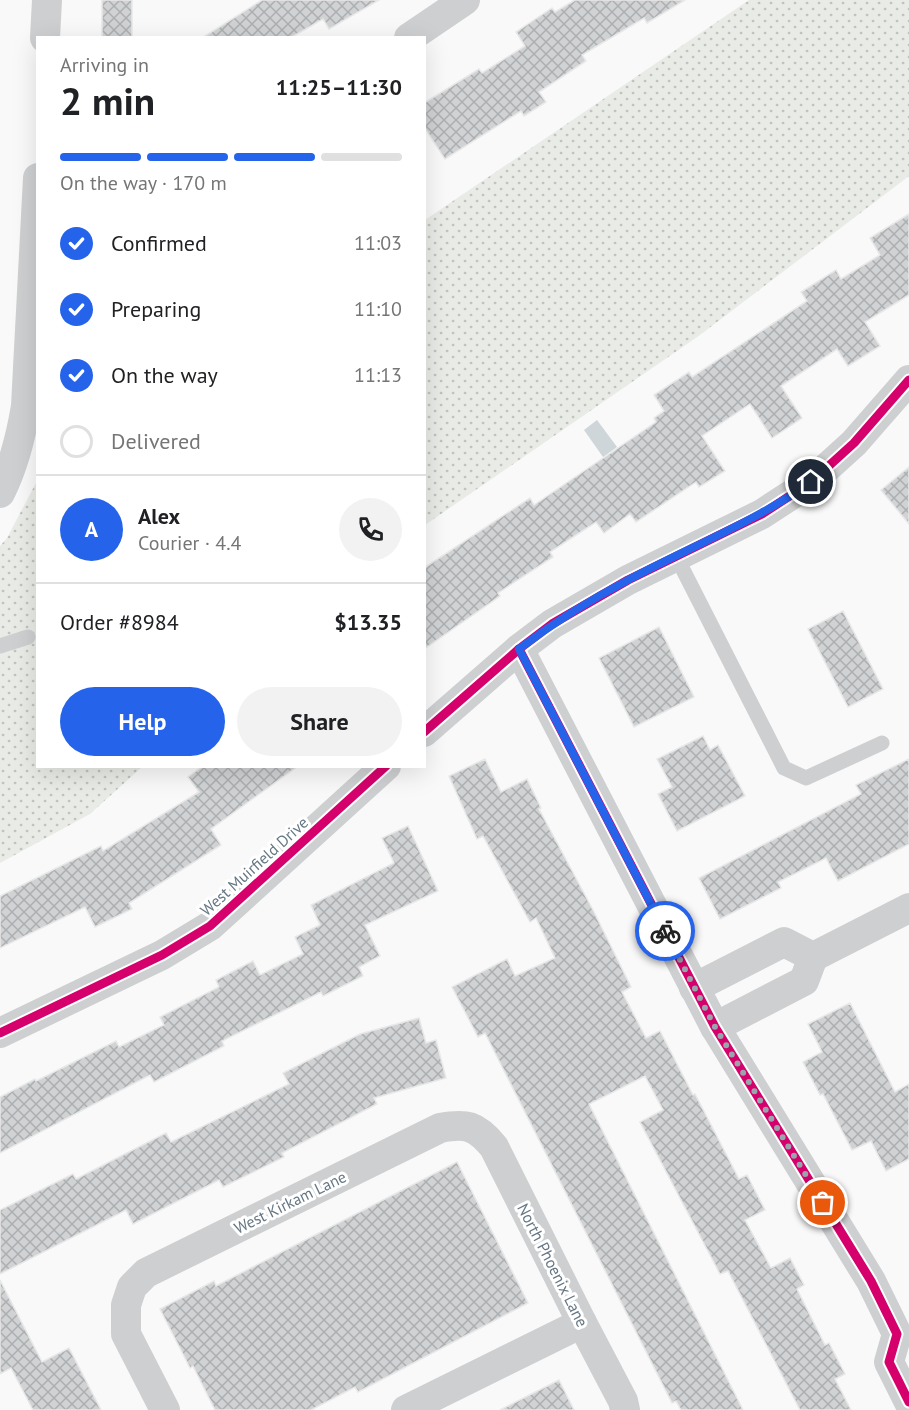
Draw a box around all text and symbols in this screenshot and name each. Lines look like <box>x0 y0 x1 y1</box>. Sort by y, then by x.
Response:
text: Arriving in <box>60 52 149 78</box>
text: 11:25–11:30 <box>276 73 402 101</box>
text: 2 min <box>60 75 155 126</box>
text: On the way · 170 m <box>60 170 227 196</box>
icon: check <box>60 227 93 260</box>
text: Confirmed <box>111 229 207 257</box>
text: 11:03 <box>354 230 402 256</box>
icon: check <box>60 293 93 326</box>
text: Preparing <box>111 295 201 323</box>
text: 11:10 <box>354 296 402 322</box>
icon: check <box>60 359 93 392</box>
text: On the way <box>111 361 218 389</box>
text: 11:13 <box>354 362 402 388</box>
text: Delivered <box>111 427 201 455</box>
pin <box>785 456 836 507</box>
icon: home <box>794 465 827 498</box>
button: phone <box>339 498 402 561</box>
text: Alex <box>138 502 180 530</box>
text: A <box>85 515 98 543</box>
text: Courier · 4.4 <box>138 530 241 556</box>
text: Order #8984 <box>60 608 179 636</box>
text: $13.35 <box>334 608 402 636</box>
button: Help <box>60 687 225 756</box>
button: Share <box>237 687 402 756</box>
street label: West Muirfield Drive <box>196 812 312 920</box>
courier <box>635 901 695 961</box>
icon: bike <box>649 915 682 948</box>
street label: West Kirkam Lane <box>231 1166 349 1238</box>
pin <box>797 1177 848 1228</box>
icon: bag <box>806 1186 839 1219</box>
street label: North Phoenix Lane <box>513 1200 593 1330</box>

